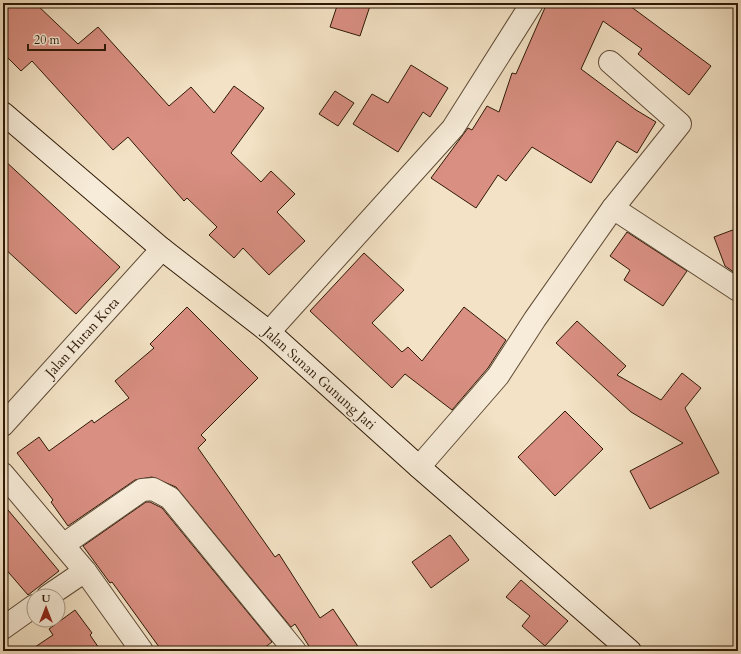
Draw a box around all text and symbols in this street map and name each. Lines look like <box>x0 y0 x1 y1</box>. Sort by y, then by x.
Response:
scale bar <box>28 26 105 52</box>
text: 20 m <box>34 32 61 48</box>
street label: Jalan Hutan Kota <box>40 293 124 383</box>
street label: Jalan Sunan Gunung Jati <box>258 321 380 434</box>
north arrow <box>26 588 66 628</box>
text: U <box>42 591 51 606</box>

